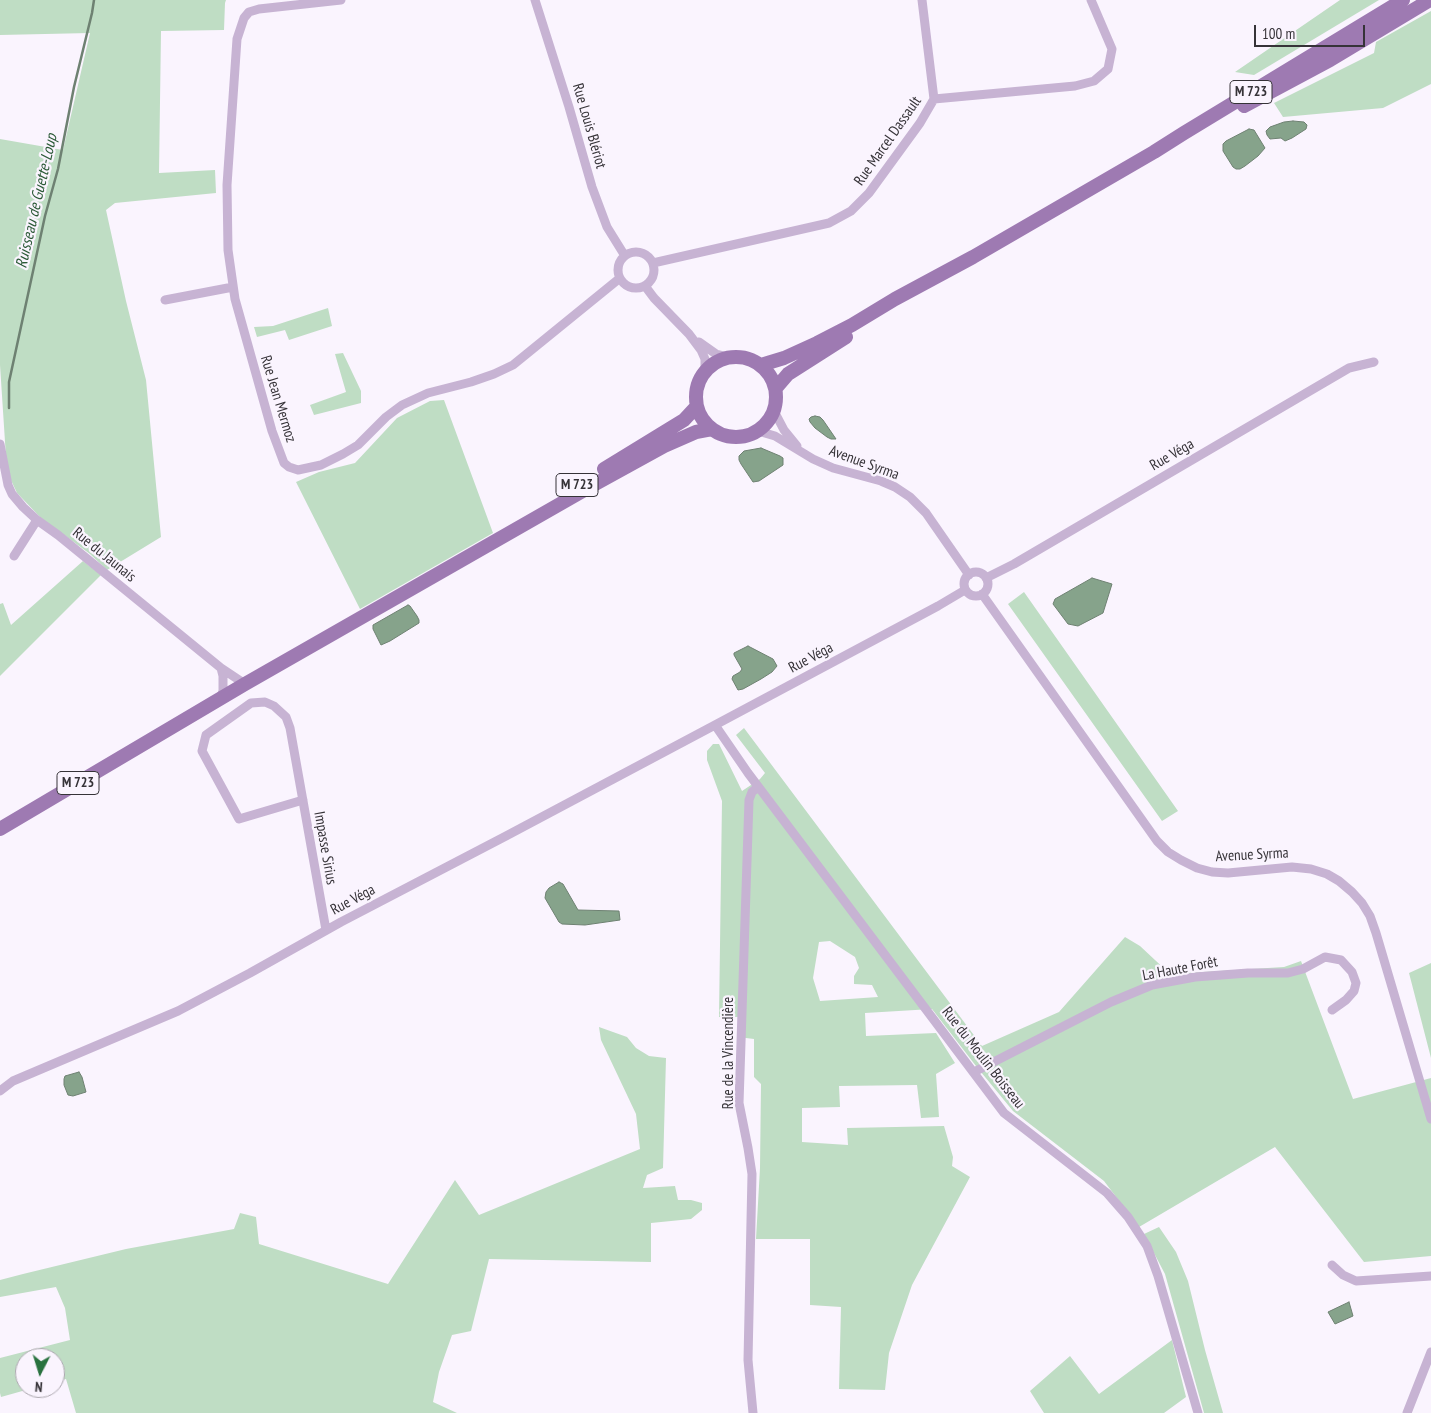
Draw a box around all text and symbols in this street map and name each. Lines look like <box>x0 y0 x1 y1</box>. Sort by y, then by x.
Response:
scale bar <box>1256 15 1367 47</box>
text: 100 m <box>1262 24 1295 43</box>
road number: M 723 <box>1230 80 1272 104</box>
street label: Rue Louis Blériot <box>568 81 610 171</box>
street label: Rue Marcel Dassault <box>851 93 925 189</box>
water label: Ruisseau de Guette-Loup <box>12 132 62 270</box>
street label: Rue Jean Mermoz <box>256 353 300 445</box>
street label: Rue Véga <box>1147 435 1197 475</box>
street label: Avenue Syrma <box>827 442 901 484</box>
road number: M 723 <box>556 474 598 496</box>
street label: Rue du Jaunais <box>69 524 139 586</box>
street label: Rue Véga <box>786 639 836 677</box>
road number: M 723 <box>57 771 99 794</box>
street label: Impasse Sirius <box>310 810 340 886</box>
street label: Avenue Syrma <box>1215 844 1289 866</box>
street label: Rue Véga <box>328 881 378 919</box>
street label: La Haute Forêt <box>1141 953 1219 985</box>
street label: Rue de la Vincendière <box>720 997 738 1109</box>
street label: Rue du Moulin Boisseau <box>938 1004 1028 1112</box>
north arrow <box>15 1348 65 1398</box>
text: N <box>34 1378 43 1396</box>

